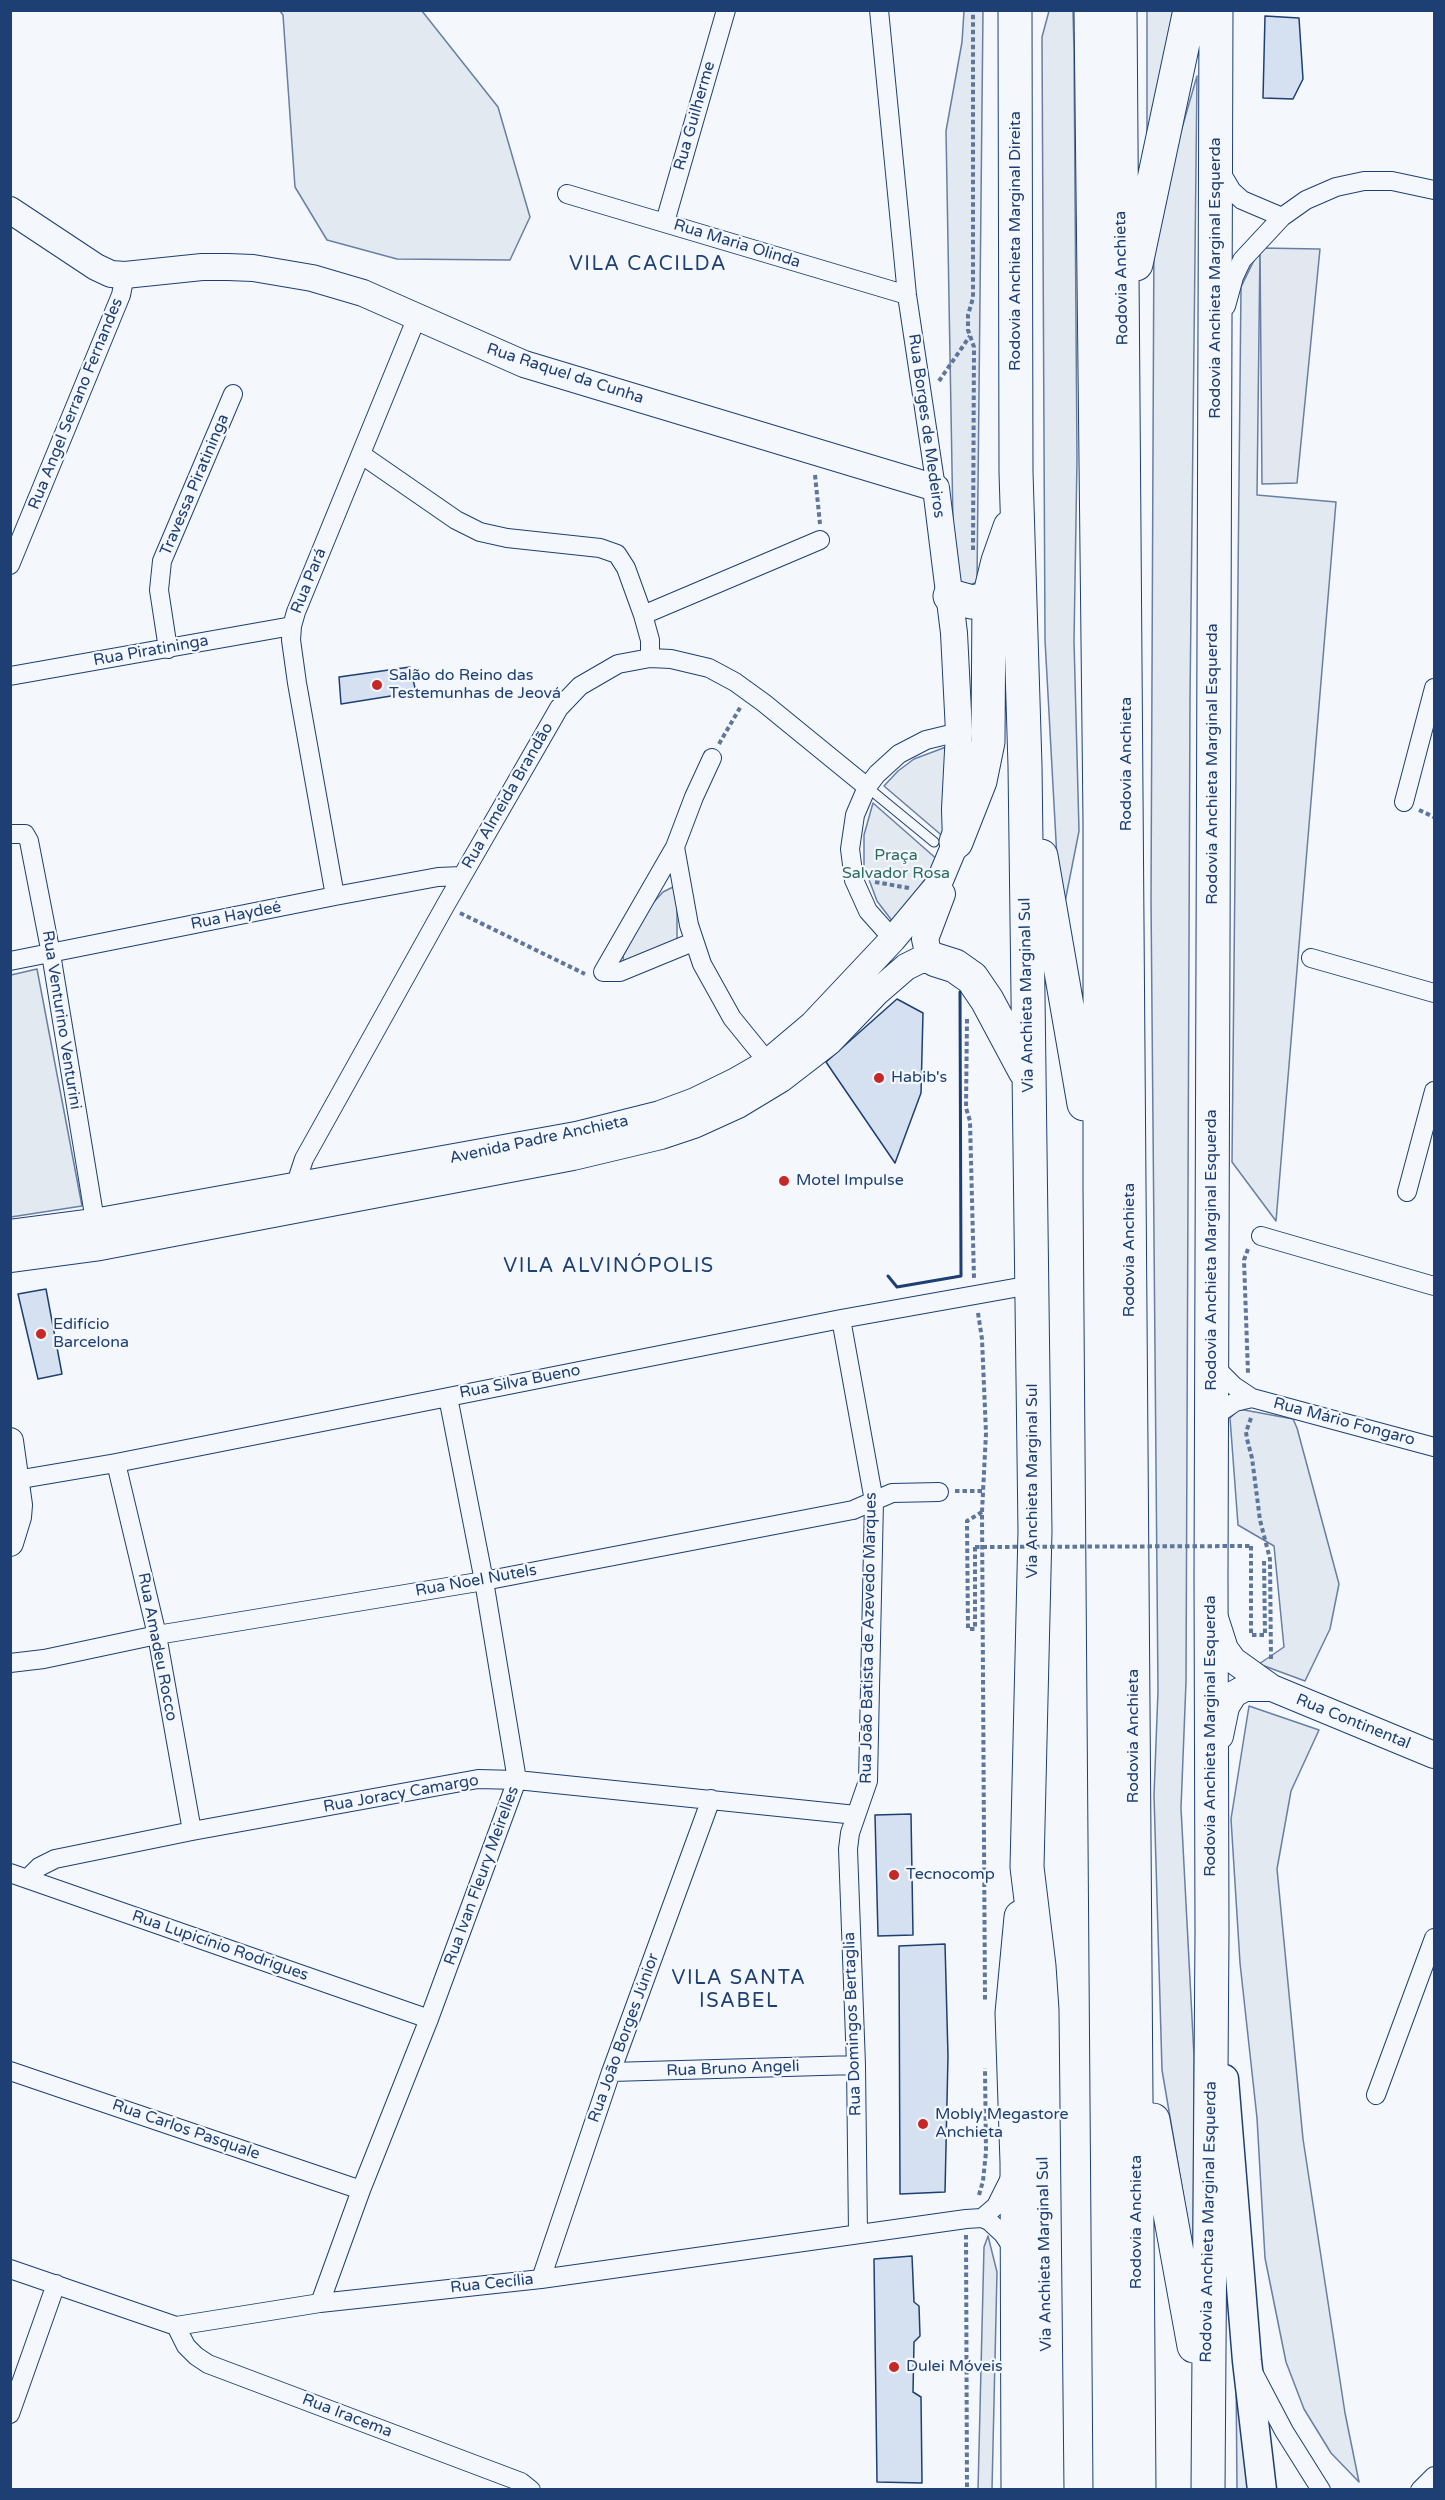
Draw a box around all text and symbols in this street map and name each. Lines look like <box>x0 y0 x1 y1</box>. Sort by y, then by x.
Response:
street label: Rua Guilherme <box>670 59 720 173</box>
street label: Rodovia Anchieta Marginal Direita <box>1006 111 1026 371</box>
street label: Rodovia Anchieta Marginal Esquerda <box>1206 137 1226 419</box>
street label: Rodovia Anchieta <box>1111 211 1133 345</box>
street label: Rua Maria Olinda <box>671 216 803 272</box>
district label: VILA CACILDA <box>569 253 727 277</box>
street label: Rua Angel Serrano Fernandes <box>25 295 127 513</box>
street label: Rua Borges de Medeiros <box>904 333 948 519</box>
street label: Rua Raquel da Cunha <box>484 340 646 408</box>
street label: Travessa Piratininga <box>156 411 234 559</box>
street label: Rua Pará <box>287 546 331 616</box>
street label: Rodovia Anchieta Marginal Esquerda <box>1203 623 1223 905</box>
street label: Rua Piratininga <box>92 631 210 671</box>
place label: Salão do Reino das Testemunhas de Jeová <box>389 666 561 704</box>
marker: Salão do Reino das Testemunhas de Jeová <box>370 678 384 692</box>
street label: Rodovia Anchieta <box>1117 697 1137 831</box>
street label: Rua Almeida Brandão <box>458 719 558 873</box>
park label: Praça Salvador Rosa <box>842 846 950 884</box>
street label: Via Anchieta Marginal Sul <box>1016 897 1038 1093</box>
street label: Rua Haydeé <box>189 898 283 934</box>
street label: Rua Venturino Venturini <box>37 929 85 1111</box>
place label: Habib's <box>891 1068 947 1088</box>
marker: Habib's <box>872 1071 886 1085</box>
street label: Rodovia Anchieta Marginal Esquerda <box>1202 1109 1222 1391</box>
street label: Avenida Padre Anchieta <box>448 1112 630 1168</box>
place label: Motel Impulse <box>796 1171 904 1191</box>
marker: Motel Impulse <box>777 1174 791 1188</box>
street label: Rodovia Anchieta <box>1120 1183 1140 1317</box>
district label: VILA ALVINÓPOLIS <box>503 1255 715 1279</box>
place label: Edifício Barcelona <box>53 1315 129 1353</box>
marker: Edifício Barcelona <box>34 1327 48 1341</box>
street label: Rua Silva Bueno <box>458 1361 582 1403</box>
street label: Via Anchieta Marginal Sul <box>1023 1384 1043 1578</box>
street label: Rua Mário Fongaro <box>1271 1394 1417 1450</box>
street label: Rua João Batista de Azevedo Marques <box>857 1492 881 1784</box>
street label: Rua Noel Nutels <box>414 1561 538 1601</box>
street label: Rua Amadeu Rocco <box>133 1571 181 1723</box>
street label: Rodovia Anchieta Marginal Esquerda <box>1201 1595 1221 1877</box>
street label: Rodovia Anchieta <box>1124 1669 1144 1803</box>
street label: Rua Continental <box>1293 1690 1413 1754</box>
street label: Rua Joracy Camargo <box>322 1771 480 1817</box>
street label: Rua Ivan Fleury Meirelles <box>441 1784 523 1968</box>
place label: Tecnocomp <box>906 1865 995 1885</box>
marker: Tecnocomp <box>887 1868 901 1882</box>
street label: Rua Lupicínio Rodrigues <box>129 1907 311 1985</box>
street label: Rua Domingos Bertaglia <box>840 1932 866 2116</box>
street label: Rua João Borges Júnior <box>584 1951 664 2125</box>
district label: VILA SANTA ISABEL <box>672 1967 806 2014</box>
street label: Rua Bruno Angeli <box>666 2057 800 2081</box>
street label: Rodovia Anchieta Marginal Esquerda <box>1197 2081 1221 2363</box>
street label: Rua Carlos Pasquale <box>110 2096 262 2164</box>
place label: Mobly Megastore Anchieta <box>935 2105 1068 2143</box>
marker: Mobly Megastore Anchieta <box>916 2117 930 2131</box>
street label: Rodovia Anchieta <box>1127 2155 1147 2289</box>
street label: Via Anchieta Marginal Sul <box>1034 2156 1056 2352</box>
street label: Rua Cecília <box>449 2270 535 2298</box>
place label: Dulei Móveis <box>906 2357 1003 2377</box>
marker: Dulei Móveis <box>887 2360 901 2374</box>
street label: Rua Iracema <box>299 2390 395 2442</box>

